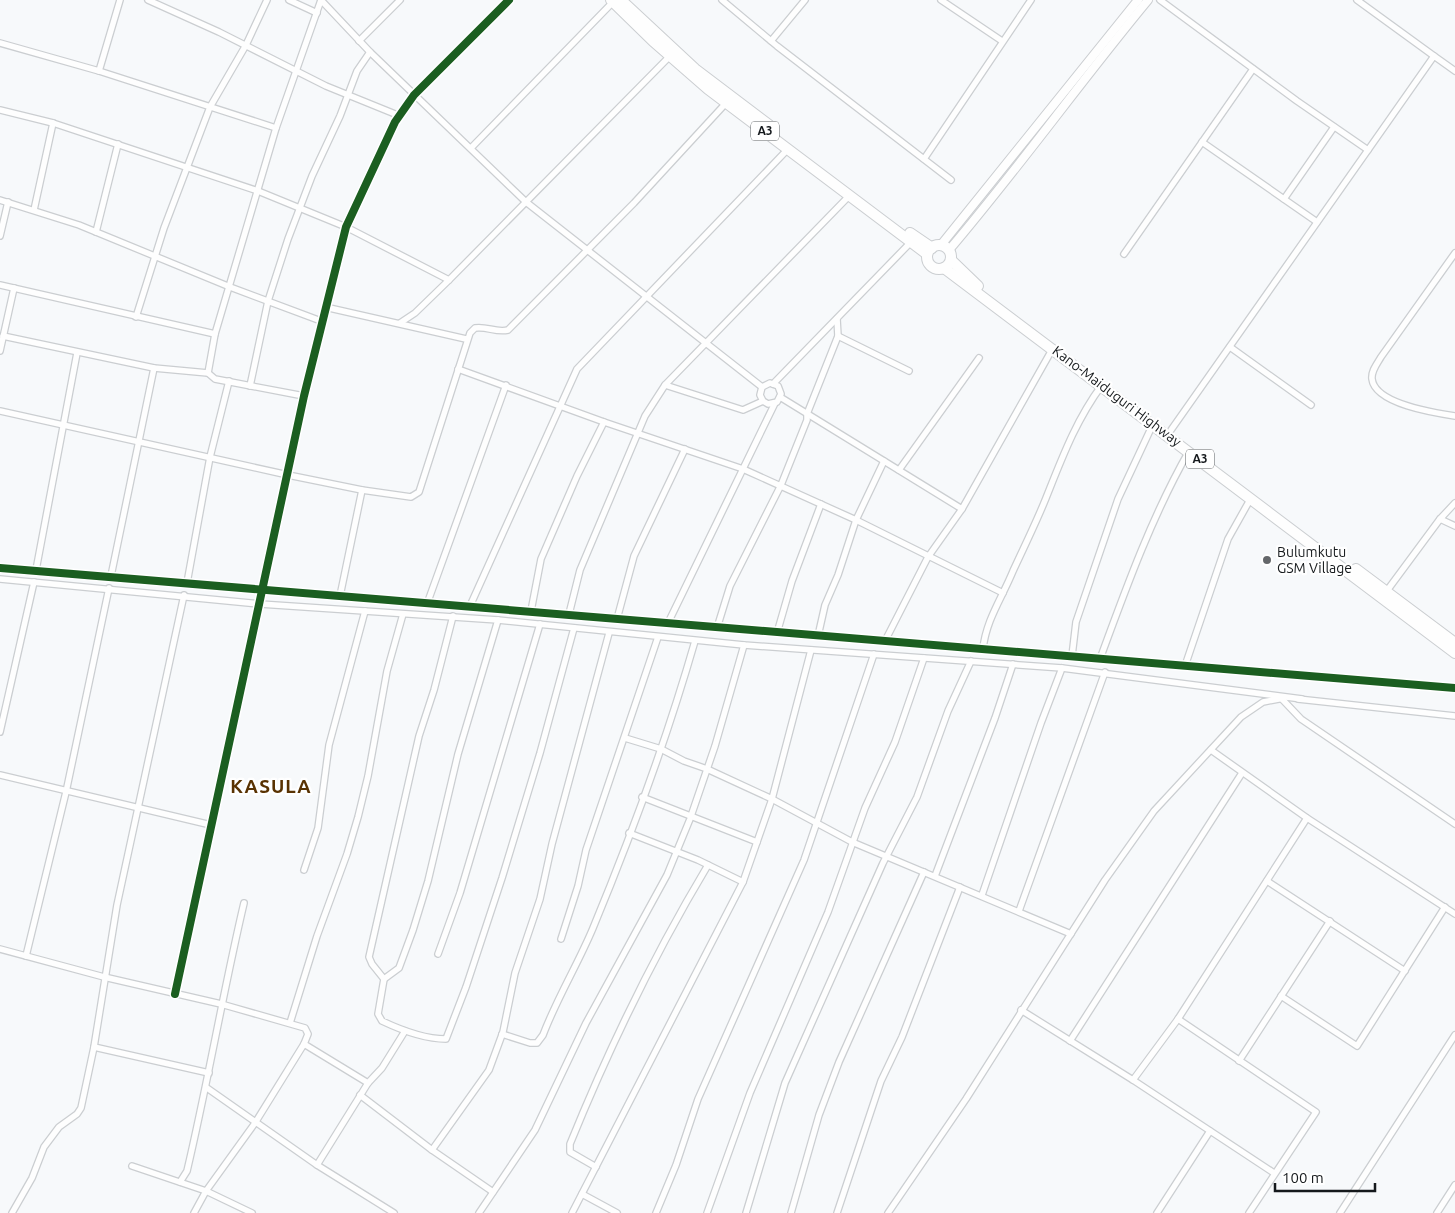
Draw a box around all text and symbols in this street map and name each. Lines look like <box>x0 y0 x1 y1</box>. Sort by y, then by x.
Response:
road number: A3 <box>751 122 779 140</box>
street label: Kano-Maiduguri Highway <box>1050 342 1185 450</box>
road number: A3 <box>1186 449 1214 468</box>
place label: Bulumkutu GSM Village <box>1277 544 1352 576</box>
marker: Bulumkutu GSM Village <box>1261 554 1273 566</box>
district label: KASULA <box>230 775 312 797</box>
scale bar <box>1275 1160 1375 1192</box>
text: 100 m <box>1282 1169 1324 1186</box>

